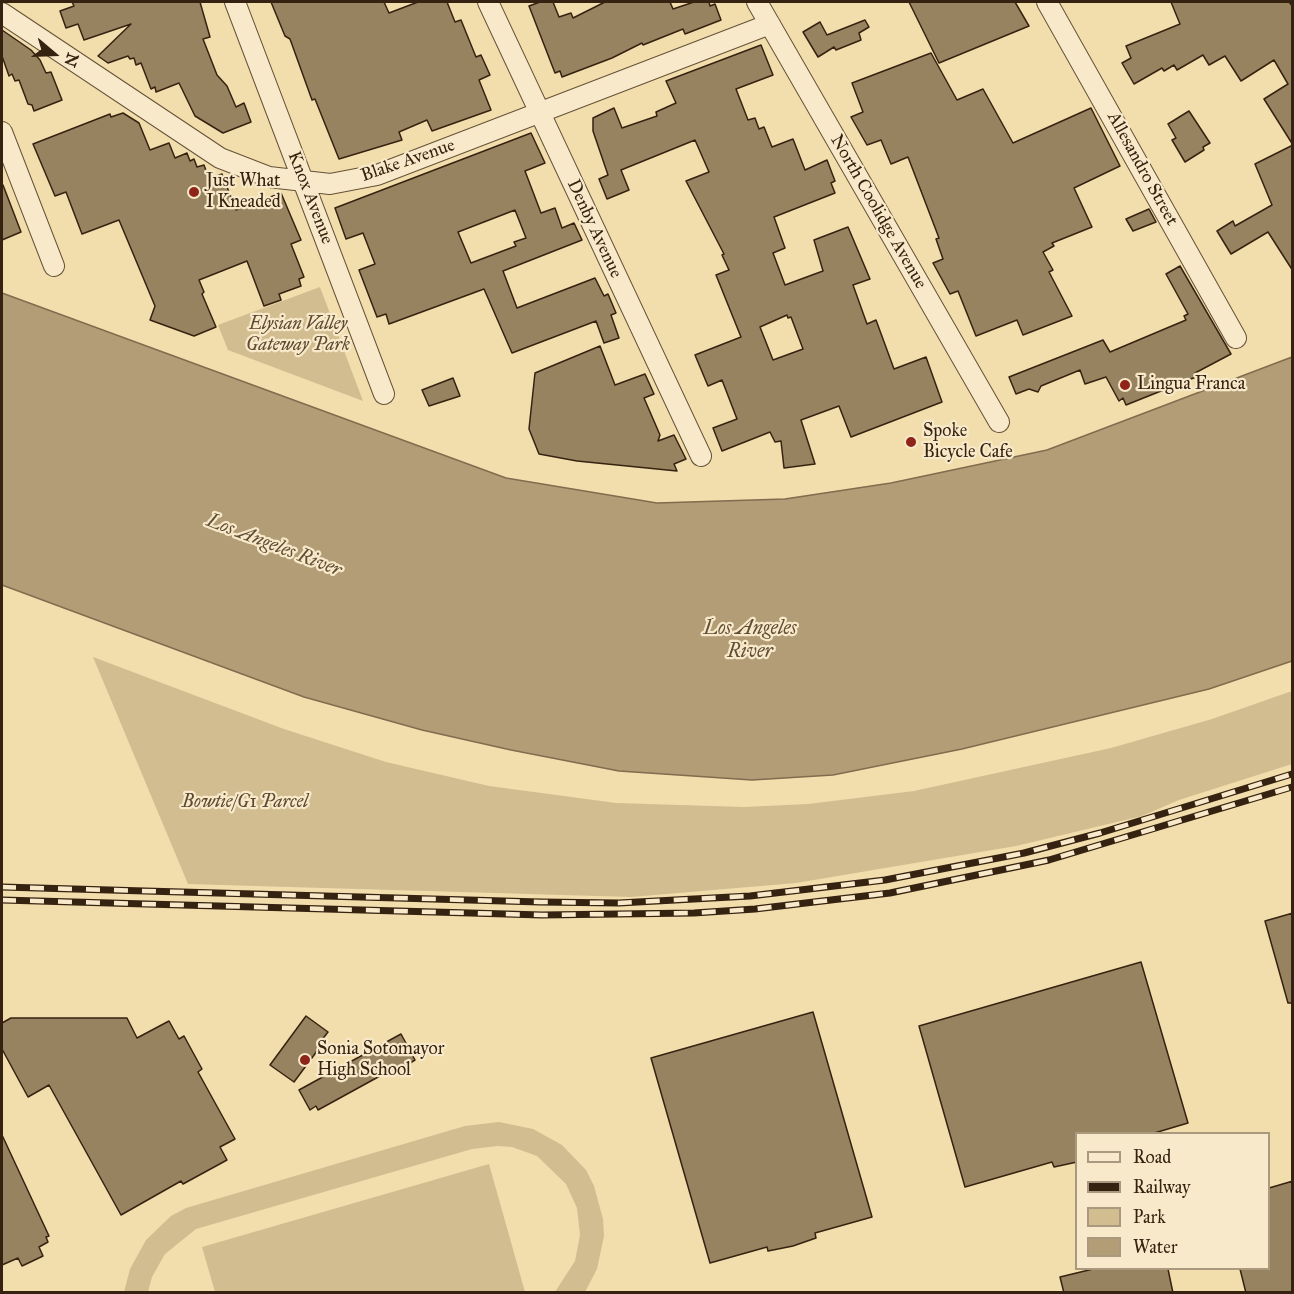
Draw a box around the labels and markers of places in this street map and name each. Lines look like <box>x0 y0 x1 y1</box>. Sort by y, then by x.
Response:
place label: Just What I Kneaded <box>206 171 281 213</box>
marker: Just What I Kneaded <box>187 185 201 199</box>
place label: Lingua Franca <box>1137 374 1245 396</box>
marker: Lingua Franca <box>1118 378 1132 392</box>
place label: Spoke Bicycle Cafe <box>923 421 1013 464</box>
marker: Spoke Bicycle Cafe <box>904 435 918 449</box>
place label: Sonia Sotomayor High School <box>317 1039 445 1082</box>
marker: Sonia Sotomayor High School <box>298 1053 312 1067</box>

